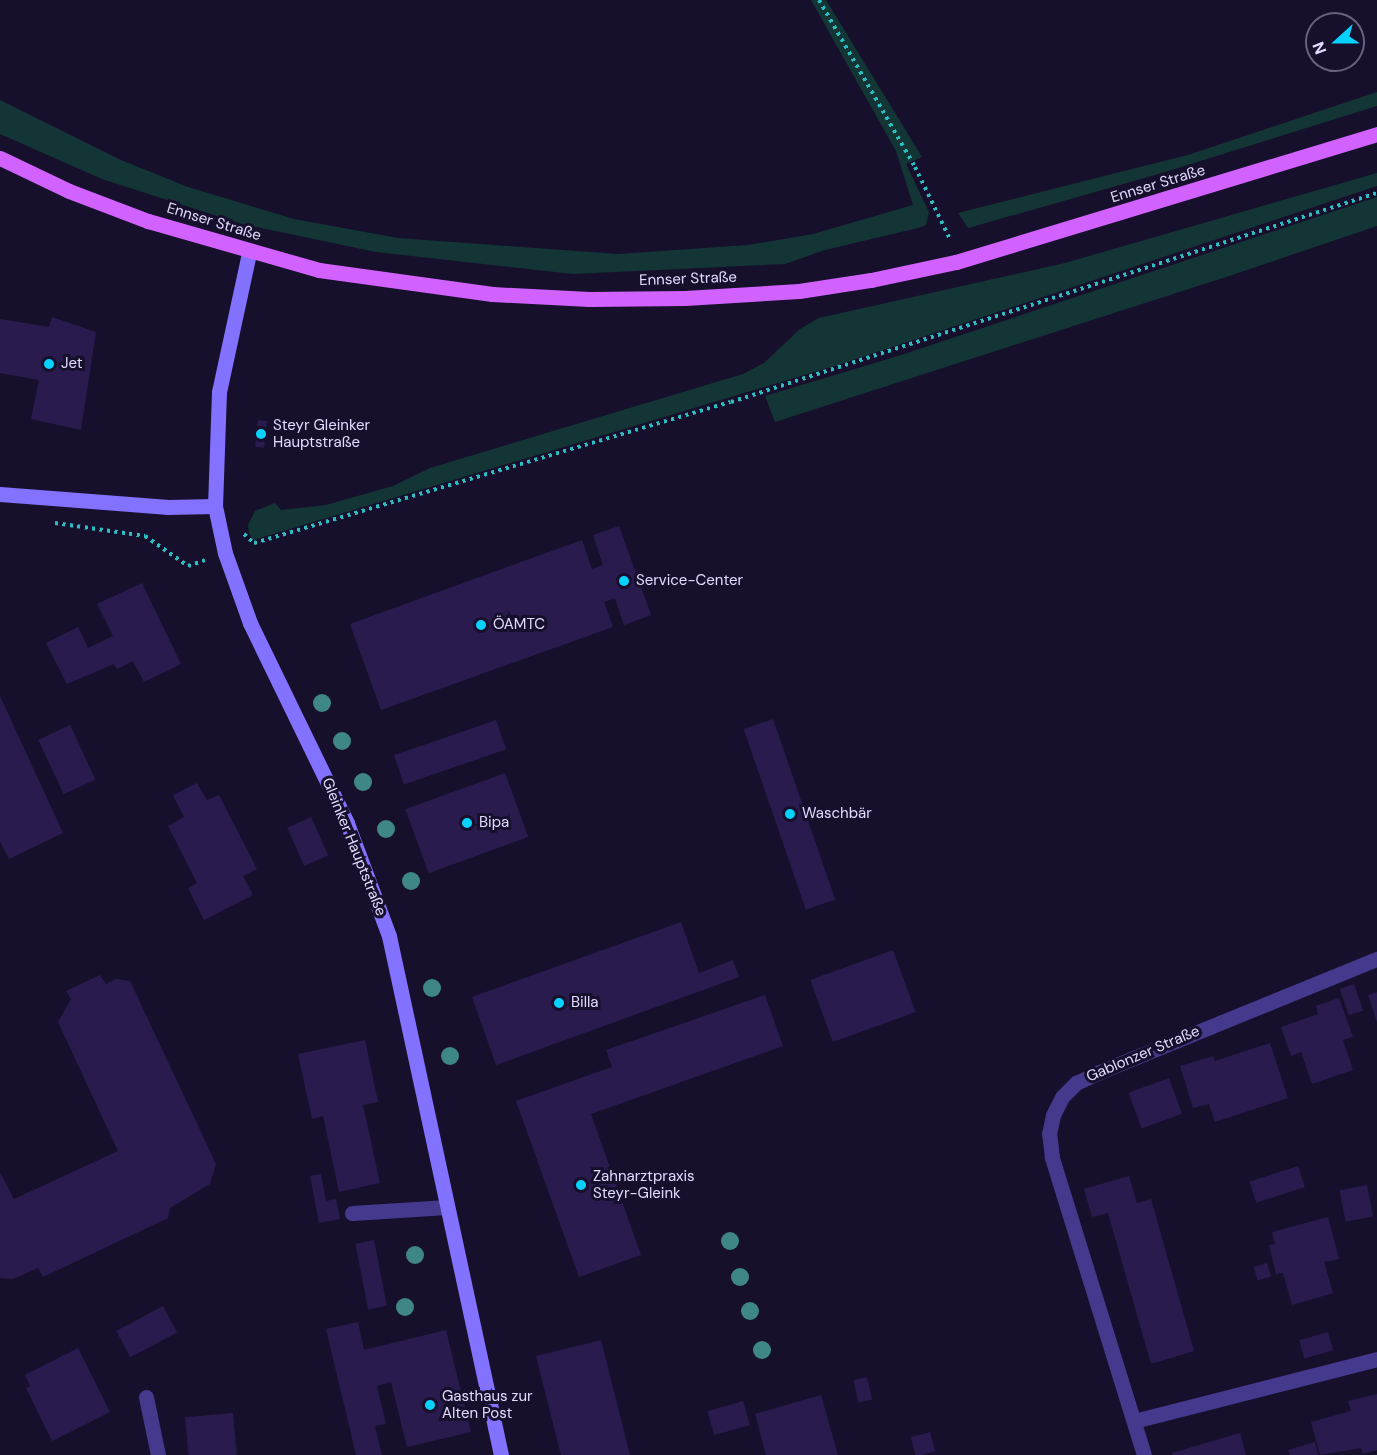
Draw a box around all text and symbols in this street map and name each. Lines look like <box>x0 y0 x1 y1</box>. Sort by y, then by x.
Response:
north arrow <box>1305 12 1365 72</box>
text: N <box>1308 39 1331 57</box>
street label: Ennser Straße <box>1109 161 1207 207</box>
street label: Ennser Straße <box>165 199 263 245</box>
street label: Ennser Straße <box>639 268 737 290</box>
place label: Jet <box>61 355 83 373</box>
marker: Jet <box>42 357 56 371</box>
place label: Steyr Gleinker Hauptstraße <box>273 416 370 451</box>
marker: Steyr Gleinker Hauptstraße <box>254 427 268 441</box>
place label: Service-Center <box>636 572 743 590</box>
marker: Service-Center <box>617 574 631 588</box>
place label: ÖAMTC <box>493 616 545 634</box>
marker: ÖAMTC <box>474 618 488 632</box>
street label: Gleinker Hauptstraße <box>318 775 390 919</box>
place label: Waschbär <box>802 805 872 823</box>
marker: Waschbär <box>783 807 797 821</box>
place label: Bipa <box>479 814 509 832</box>
marker: Bipa <box>460 816 474 830</box>
place label: Billa <box>571 994 598 1012</box>
marker: Billa <box>552 996 566 1010</box>
street label: Gablonzer Straße <box>1084 1022 1202 1086</box>
place label: Zahnarztpraxis Steyr-Gleink <box>593 1167 695 1202</box>
marker: Zahnarztpraxis Steyr-Gleink <box>574 1178 588 1192</box>
place label: Gasthaus zur Alten Post <box>442 1387 533 1422</box>
marker: Gasthaus zur Alten Post <box>423 1398 437 1412</box>

